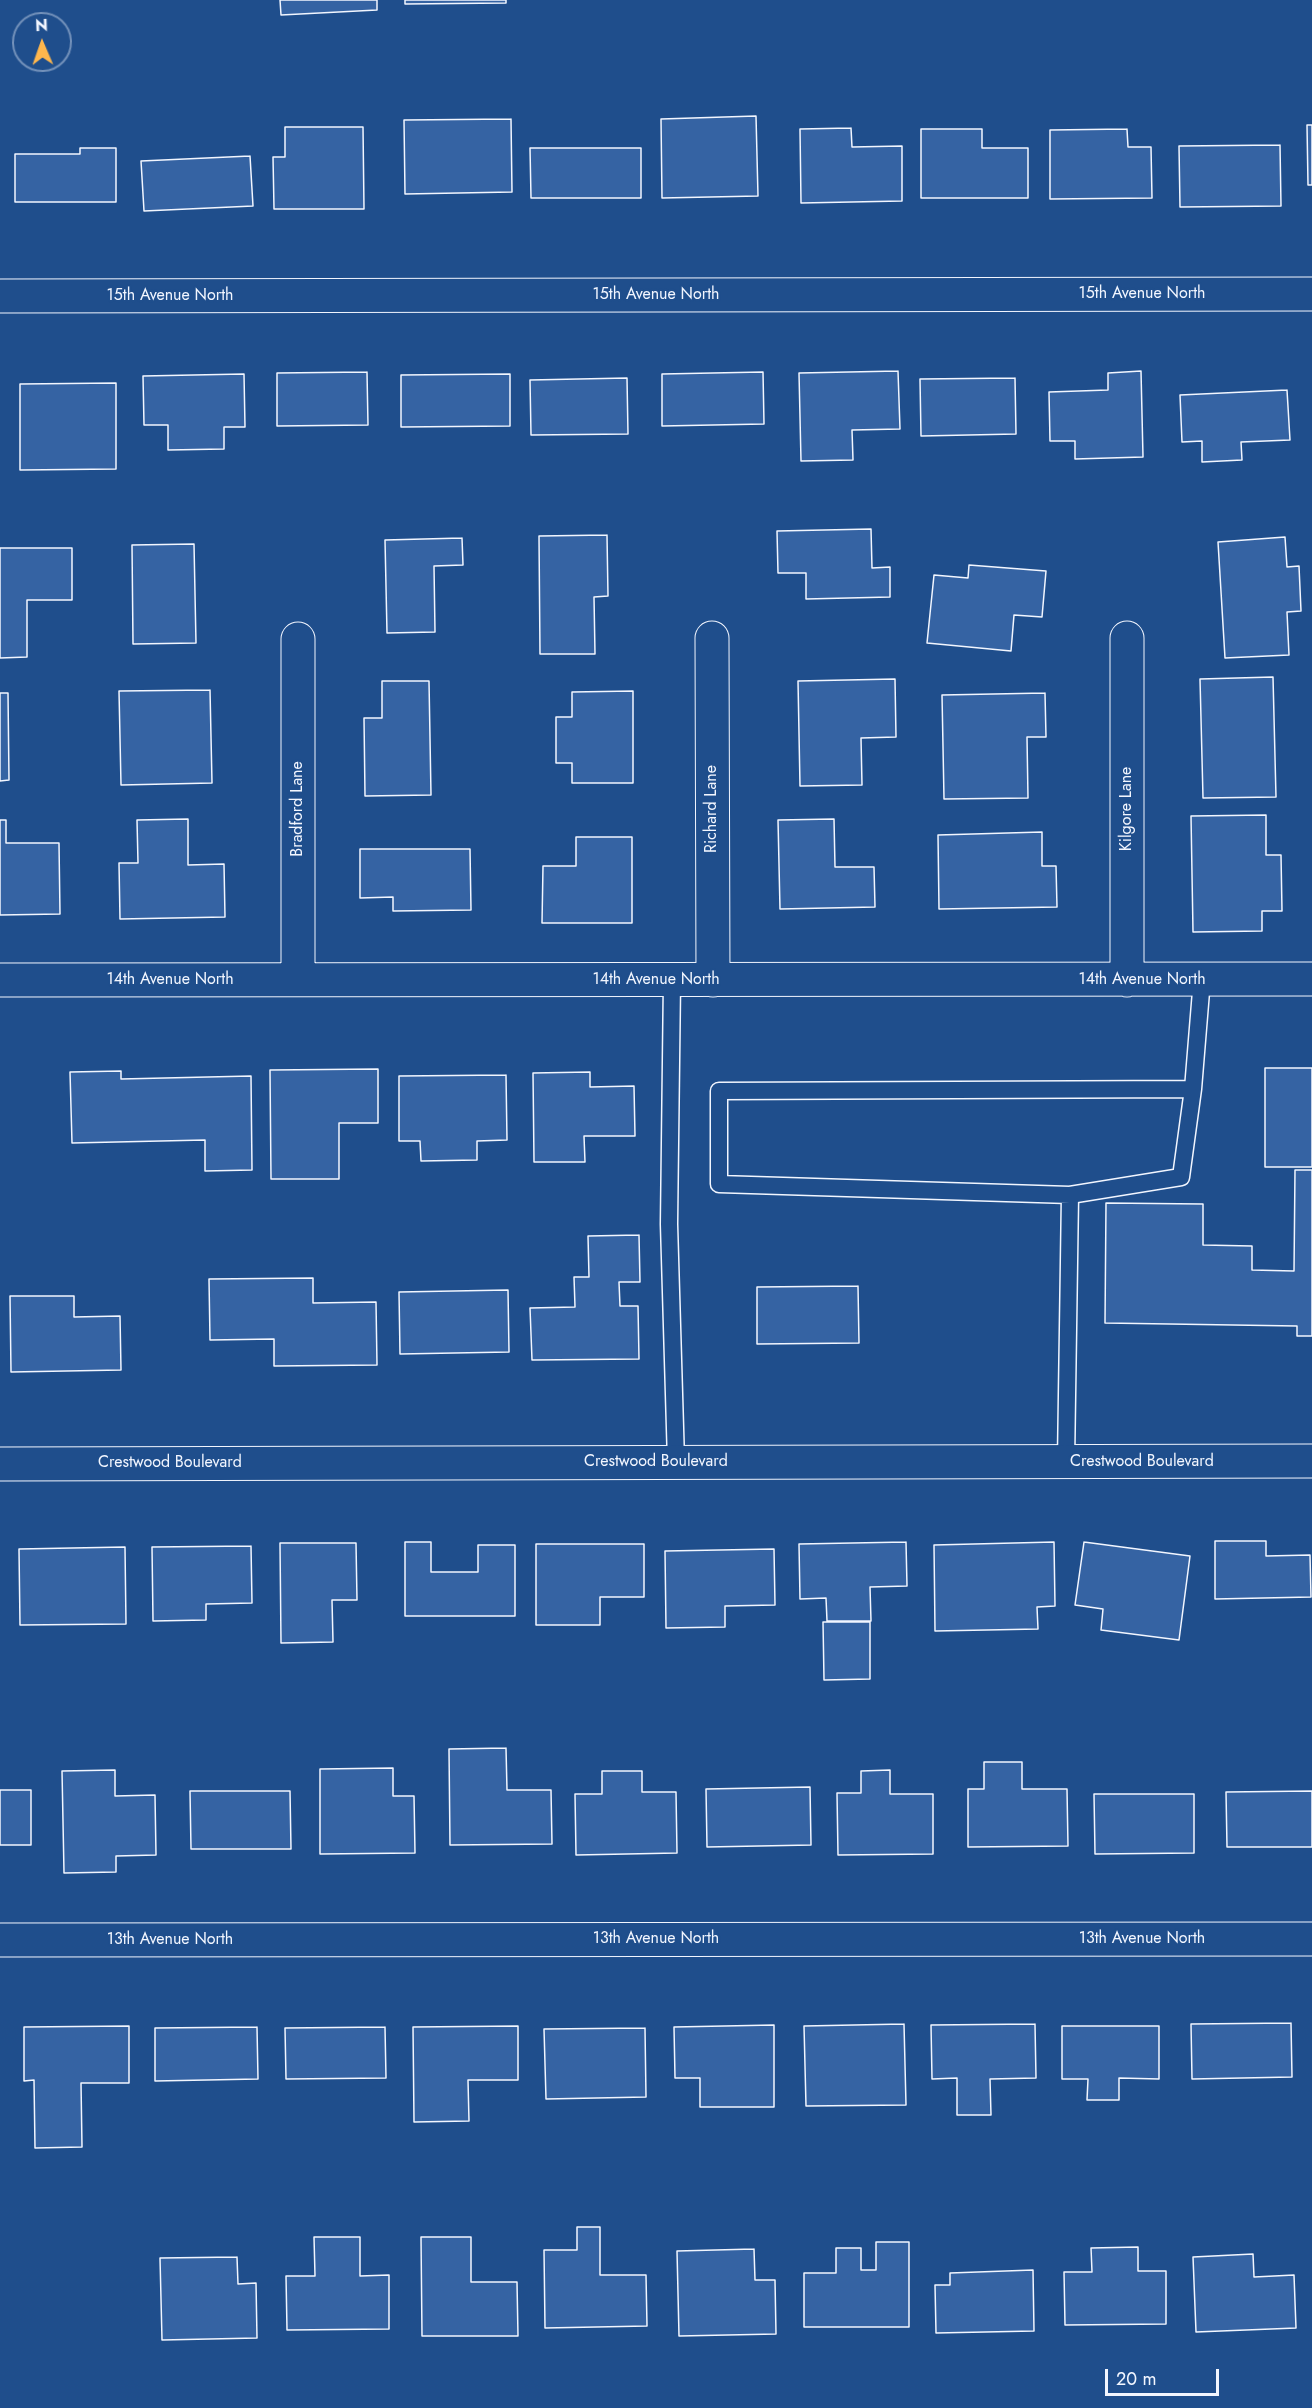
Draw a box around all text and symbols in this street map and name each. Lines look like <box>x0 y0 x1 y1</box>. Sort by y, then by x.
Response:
north arrow <box>12 12 72 72</box>
text: N <box>35 14 48 37</box>
street label: 15th Avenue North <box>1079 284 1205 304</box>
street label: 15th Avenue North <box>593 285 719 305</box>
street label: 15th Avenue North <box>107 286 233 306</box>
street label: Bradford Lane <box>288 761 308 857</box>
street label: Richard Lane <box>702 765 722 853</box>
street label: Kilgore Lane <box>1117 767 1137 851</box>
street label: 14th Avenue North <box>106 970 234 990</box>
street label: 14th Avenue North <box>592 970 720 990</box>
street label: 14th Avenue North <box>1078 970 1206 990</box>
street label: Crestwood Boulevard <box>584 1452 728 1472</box>
street label: Crestwood Boulevard <box>1070 1452 1214 1472</box>
street label: Crestwood Boulevard <box>98 1453 242 1473</box>
street label: 13th Avenue North <box>593 1929 719 1949</box>
street label: 13th Avenue North <box>1079 1929 1205 1949</box>
street label: 13th Avenue North <box>107 1930 233 1950</box>
scale bar <box>1108 2357 1222 2395</box>
text: 20 m <box>1116 2366 1156 2392</box>

